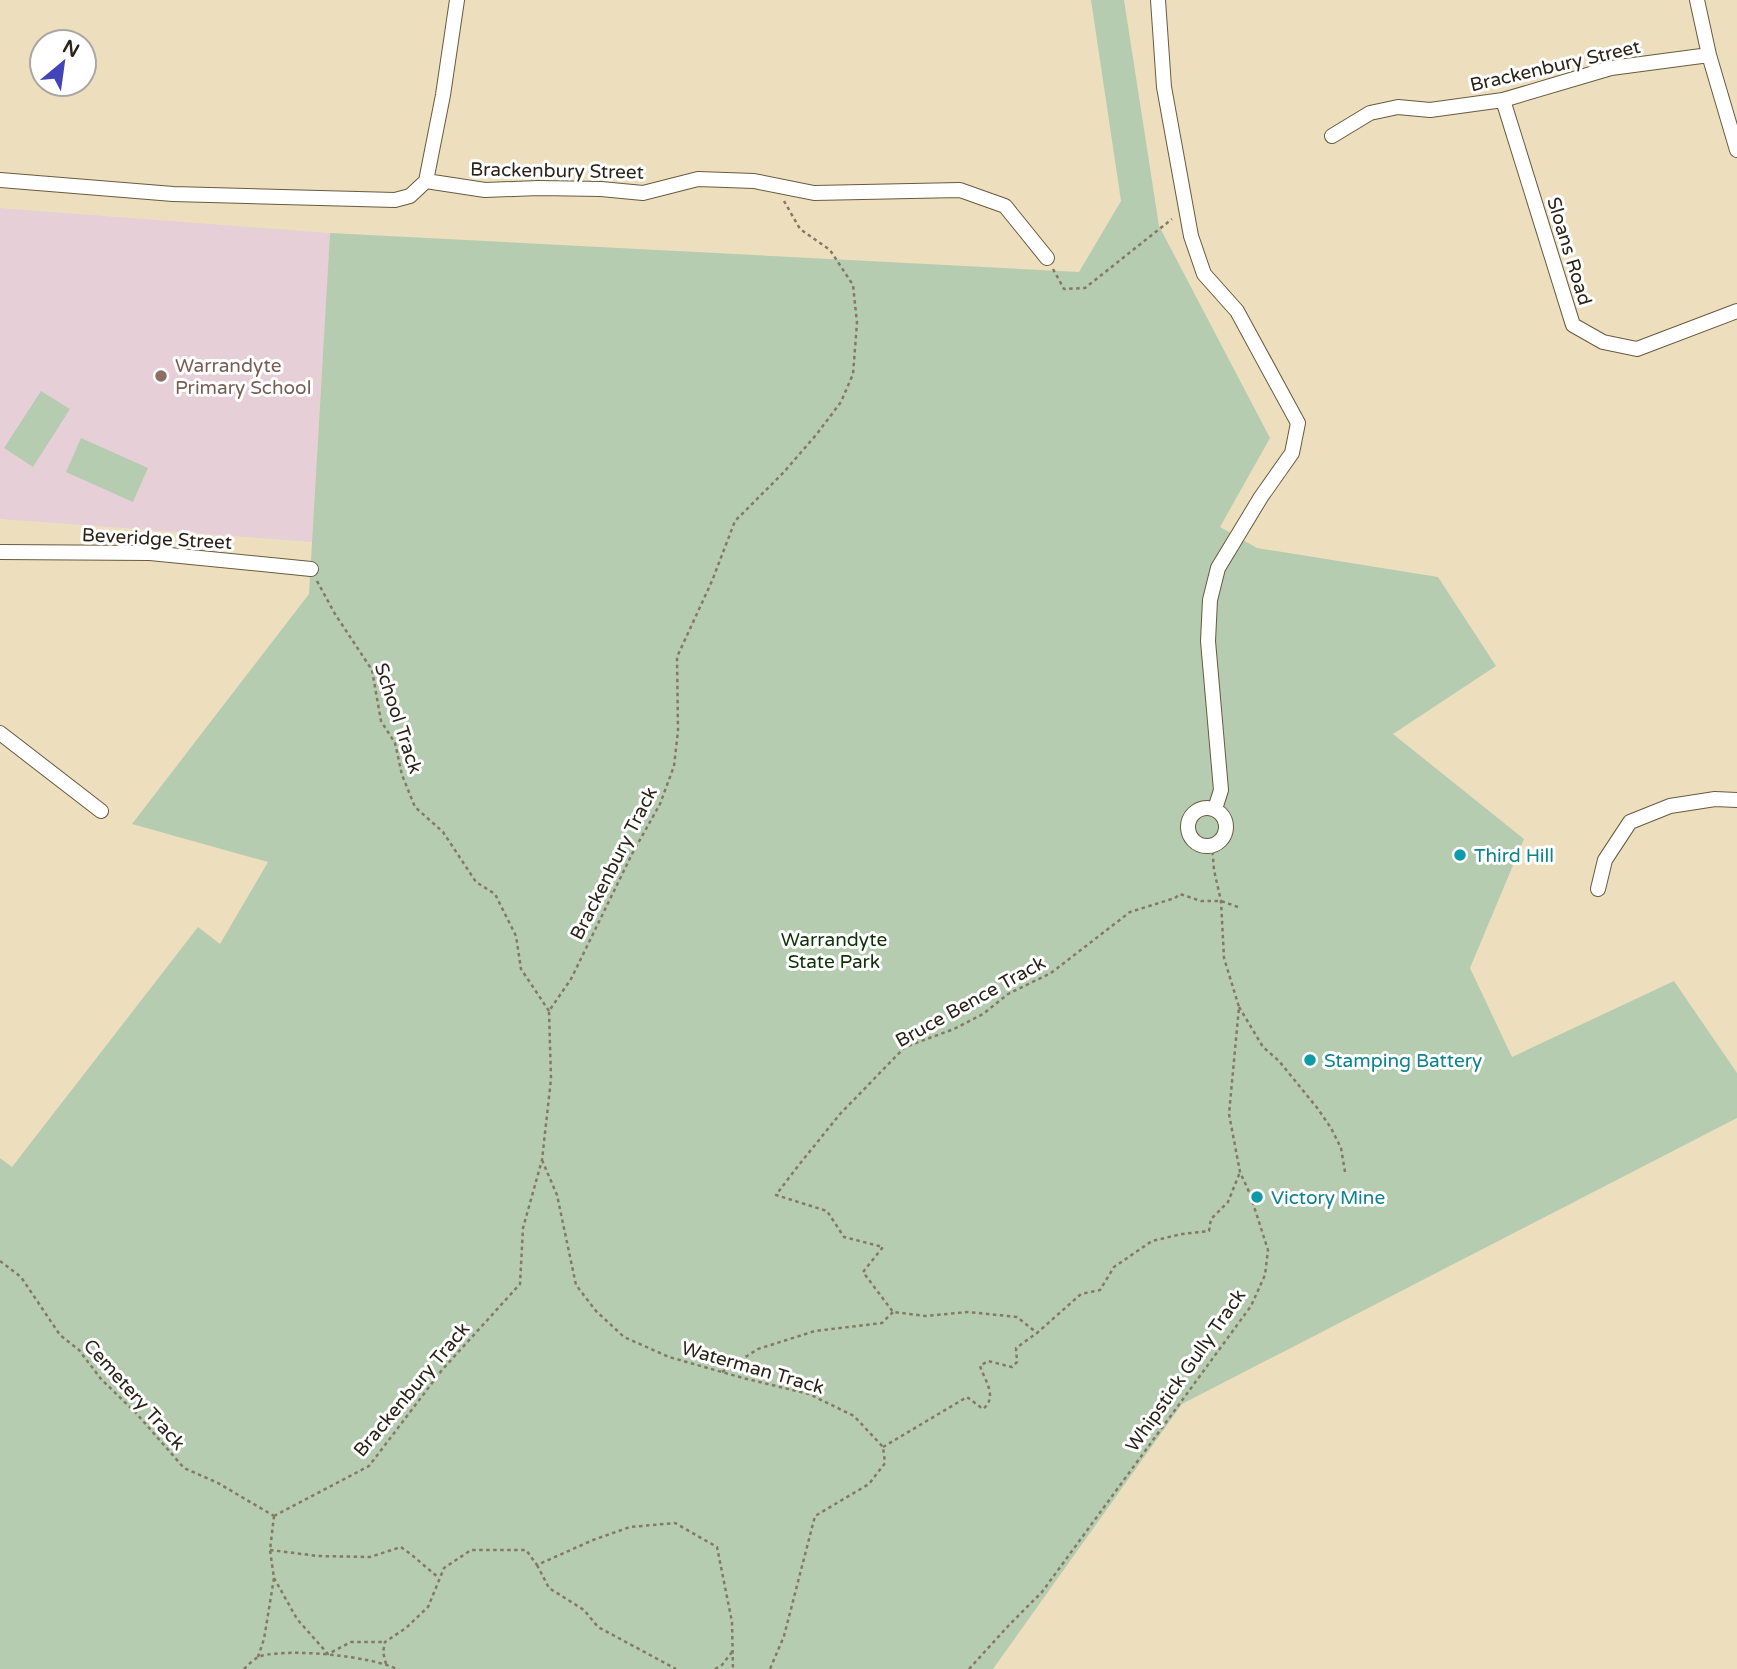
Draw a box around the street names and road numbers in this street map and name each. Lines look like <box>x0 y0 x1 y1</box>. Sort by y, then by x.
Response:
street label: Brackenbury Street <box>1468 36 1642 96</box>
street label: Brackenbury Street <box>470 158 644 184</box>
street label: Sloans Road <box>1542 195 1596 308</box>
street label: Beveridge Street <box>81 524 233 554</box>
street label: School Track <box>370 660 426 776</box>
street label: Brackenbury Track <box>566 783 662 944</box>
street label: Bruce Bence Track <box>892 952 1049 1052</box>
street label: Whipstick Gully Track <box>1121 1285 1250 1456</box>
street label: Brackenbury Track <box>349 1318 474 1461</box>
street label: Cemetery Track <box>79 1335 190 1454</box>
street label: Waterman Track <box>679 1337 827 1399</box>

